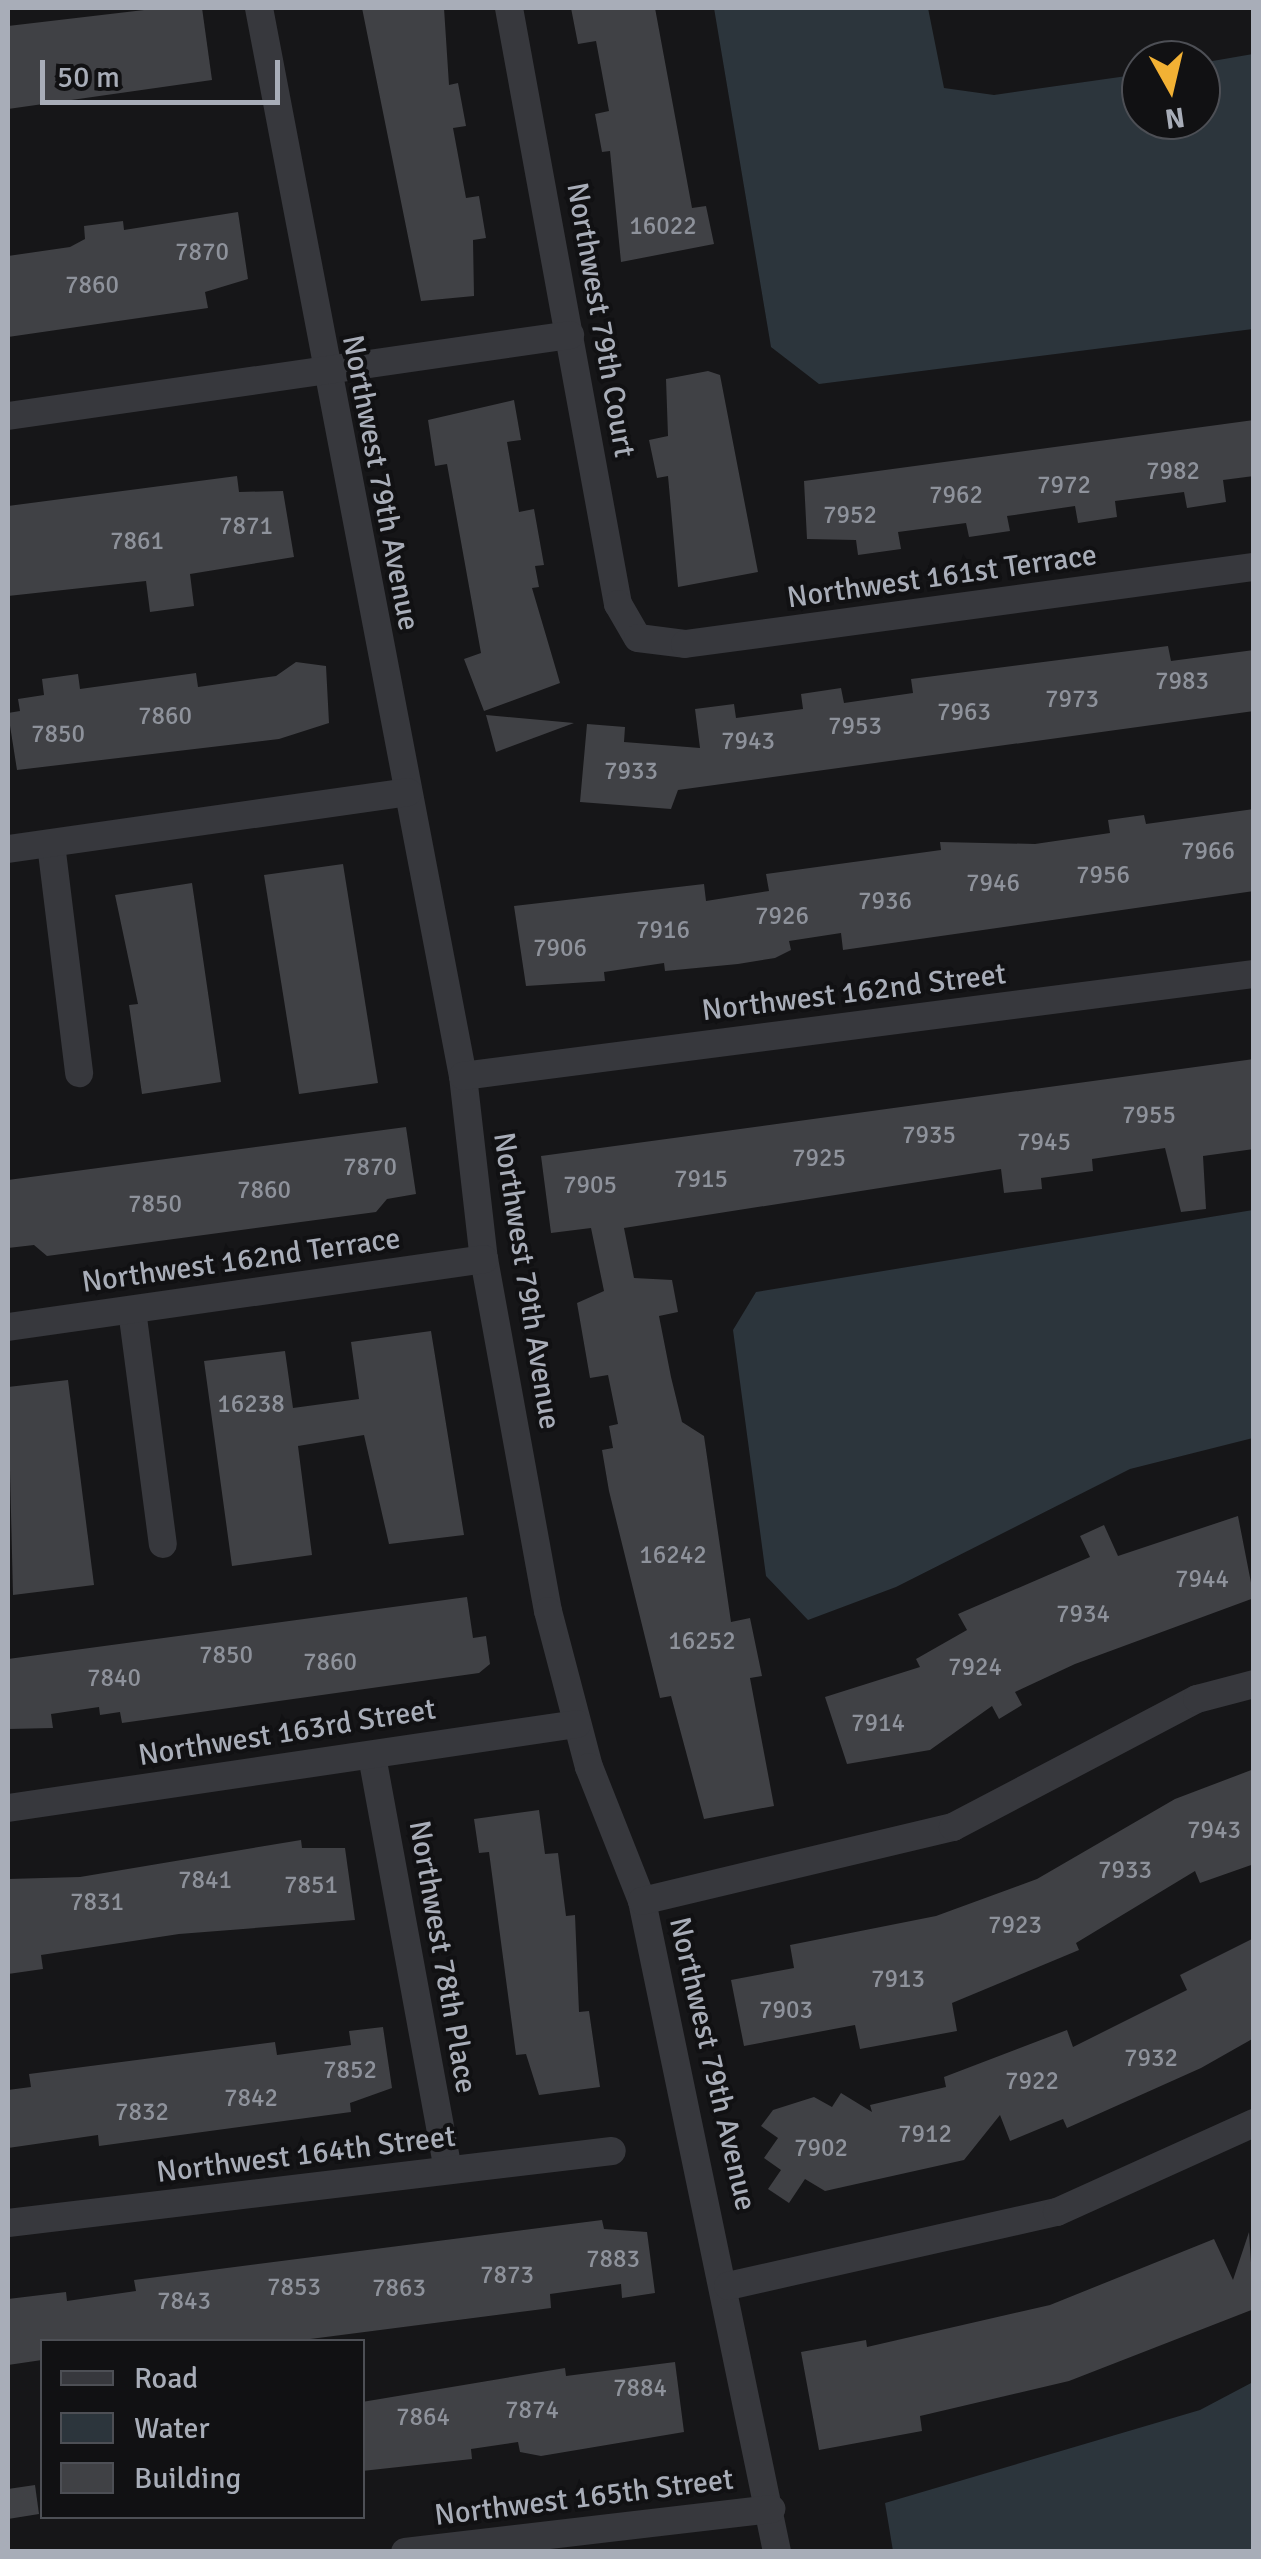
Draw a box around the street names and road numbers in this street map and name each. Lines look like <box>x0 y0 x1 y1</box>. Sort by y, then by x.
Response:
street label: Northwest 79th Court <box>558 180 642 460</box>
street label: Northwest 79th Avenue <box>334 332 426 634</box>
street label: Northwest 161st Terrace <box>785 537 1099 617</box>
street label: Northwest 162nd Street <box>700 956 1008 1030</box>
street label: Northwest 79th Avenue <box>485 1130 567 1432</box>
street label: Northwest 162nd Terrace <box>79 1221 403 1301</box>
street label: Northwest 163rd Street <box>136 1692 438 1774</box>
street label: Northwest 78th Place <box>400 1818 484 2096</box>
street label: Northwest 79th Avenue <box>661 1914 763 2214</box>
street label: Northwest 164th Street <box>155 2119 457 2191</box>
street label: Northwest 165th Street <box>433 2462 735 2534</box>

